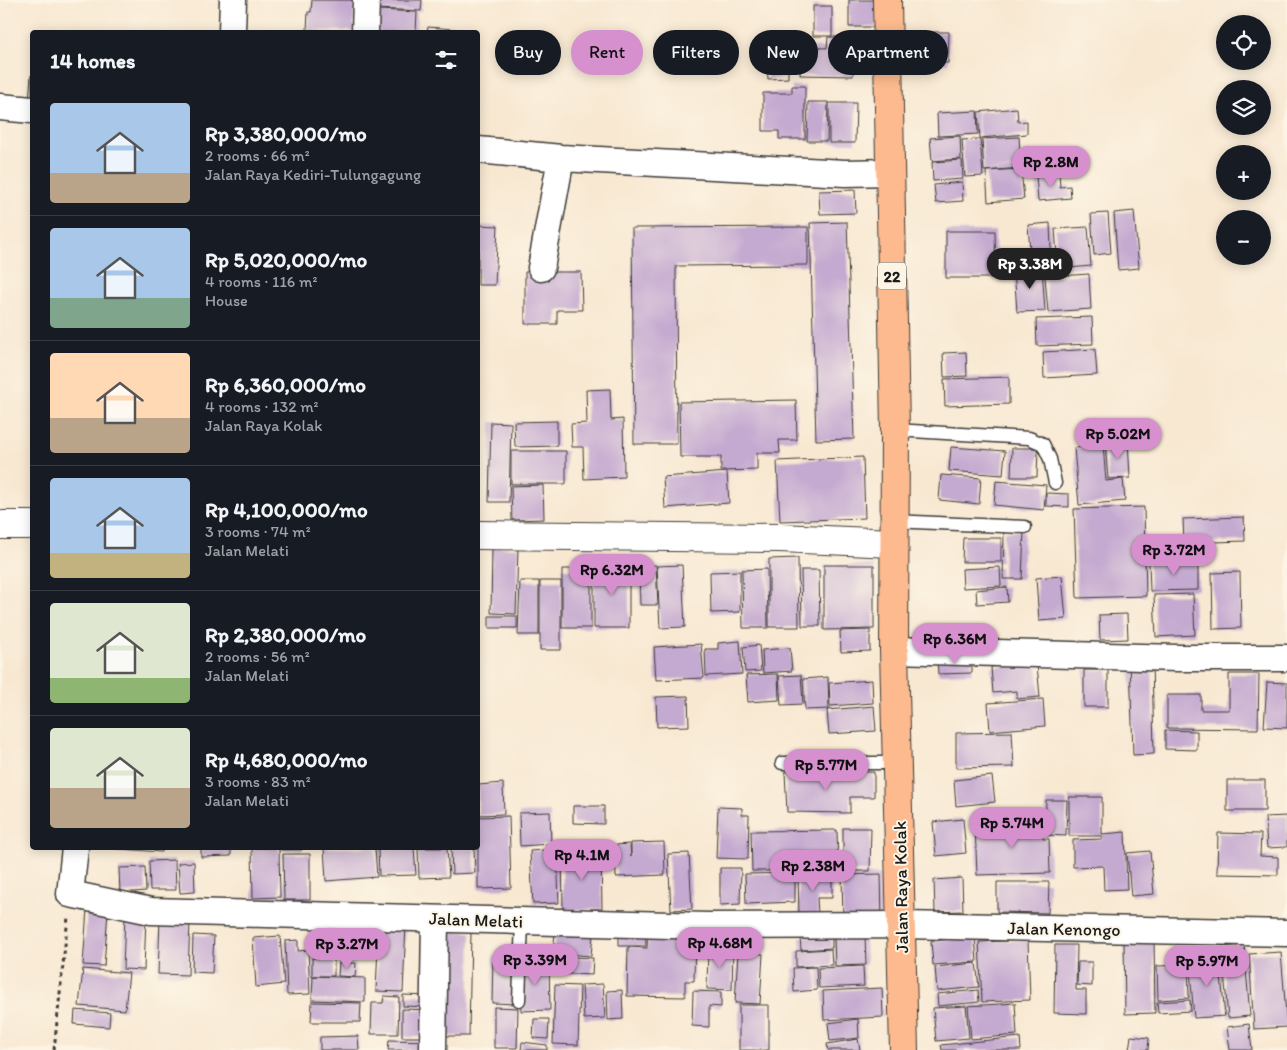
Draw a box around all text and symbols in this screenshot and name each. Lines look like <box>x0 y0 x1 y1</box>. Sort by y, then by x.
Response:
map controls <box>1216 15 1271 265</box>
button: locate <box>1216 15 1271 70</box>
chip: Buy <box>495 30 561 75</box>
chip: Rent <box>571 30 643 75</box>
chip: Filters <box>653 30 739 75</box>
chip: New <box>749 30 818 75</box>
chip: Apartment <box>828 30 948 75</box>
icon: filters <box>432 46 460 74</box>
text: 14 homes <box>50 48 135 73</box>
button: layers <box>1216 80 1271 135</box>
text: Rp 3,380,000/mo <box>205 121 367 146</box>
icon: home <box>90 123 150 183</box>
button: + <box>1216 145 1271 200</box>
text: 2 rooms · 66 m² <box>205 146 310 165</box>
pin: Rp 2.8M <box>1005 146 1097 188</box>
text: Rp 2.8M <box>1023 152 1079 171</box>
text: Jalan Raya Kediri-Tulungagung <box>205 165 421 184</box>
button: − <box>1216 210 1271 265</box>
text: Rp 5,020,000/mo <box>205 247 367 272</box>
icon: home <box>90 248 150 308</box>
pin: Rp 3.38M <box>978 248 1082 290</box>
text: Rp 3.38M <box>998 254 1062 273</box>
road number: 22 <box>878 262 906 290</box>
text: 4 rooms · 116 m² <box>205 272 317 291</box>
text: House <box>205 291 248 310</box>
text: Rp 6,360,000/mo <box>205 372 366 397</box>
icon: home <box>90 373 150 433</box>
text: 4 rooms · 132 m² <box>205 397 319 416</box>
text: Jalan Raya Kolak <box>205 416 322 435</box>
pin: Rp 5.02M <box>1066 418 1170 460</box>
text: Rp 5.02M <box>1086 424 1150 443</box>
text: Rp 4,100,000/mo <box>205 497 368 522</box>
icon: home <box>90 498 150 558</box>
text: 3 rooms · 74 m² <box>205 522 311 541</box>
pin: Rp 3.72M <box>1122 534 1226 576</box>
text: Rp 3.72M <box>1142 540 1206 559</box>
text: Jalan Melati <box>205 541 289 560</box>
pin: Rp 6.32M <box>560 554 664 596</box>
text: Rp 6.32M <box>580 560 644 579</box>
text: Rp 2,380,000/mo <box>205 622 366 647</box>
pin: Rp 6.36M <box>903 622 1007 665</box>
icon: home <box>90 623 150 683</box>
text: Rp 6.36M <box>923 629 987 648</box>
text: 2 rooms · 56 m² <box>205 647 310 666</box>
text: Jalan Melati <box>205 666 289 685</box>
text: Rp 4,680,000/mo <box>205 747 368 772</box>
icon: home <box>90 748 150 808</box>
pin: Rp 5.77M <box>774 748 878 791</box>
text: Rp 5.77M <box>795 755 857 774</box>
text: 3 rooms · 83 m² <box>205 772 311 791</box>
text: Jalan Melati <box>205 791 289 810</box>
pin: Rp 5.74M <box>960 806 1064 849</box>
text: Rp 5.74M <box>980 813 1044 832</box>
street label: Jalan Raya Kolak <box>889 821 913 953</box>
pin: Rp 4.1M <box>536 838 628 881</box>
text: Rp 4.1M <box>554 845 610 864</box>
pin: Rp 2.38M <box>761 850 865 892</box>
text: Rp 2.38M <box>781 856 845 875</box>
street label: Jalan Melati <box>428 907 524 933</box>
street label: Jalan Kenongo <box>1007 917 1121 941</box>
pin: Rp 4.68M <box>668 926 772 969</box>
pin: Rp 3.27M <box>295 928 399 970</box>
text: Rp 4.68M <box>687 933 753 952</box>
text: Rp 3.27M <box>315 934 379 953</box>
pin: Rp 3.39M <box>483 944 587 986</box>
pin: Rp 5.97M <box>1155 944 1259 987</box>
text: Rp 3.39M <box>503 950 567 969</box>
text: Rp 5.97M <box>1176 951 1238 970</box>

